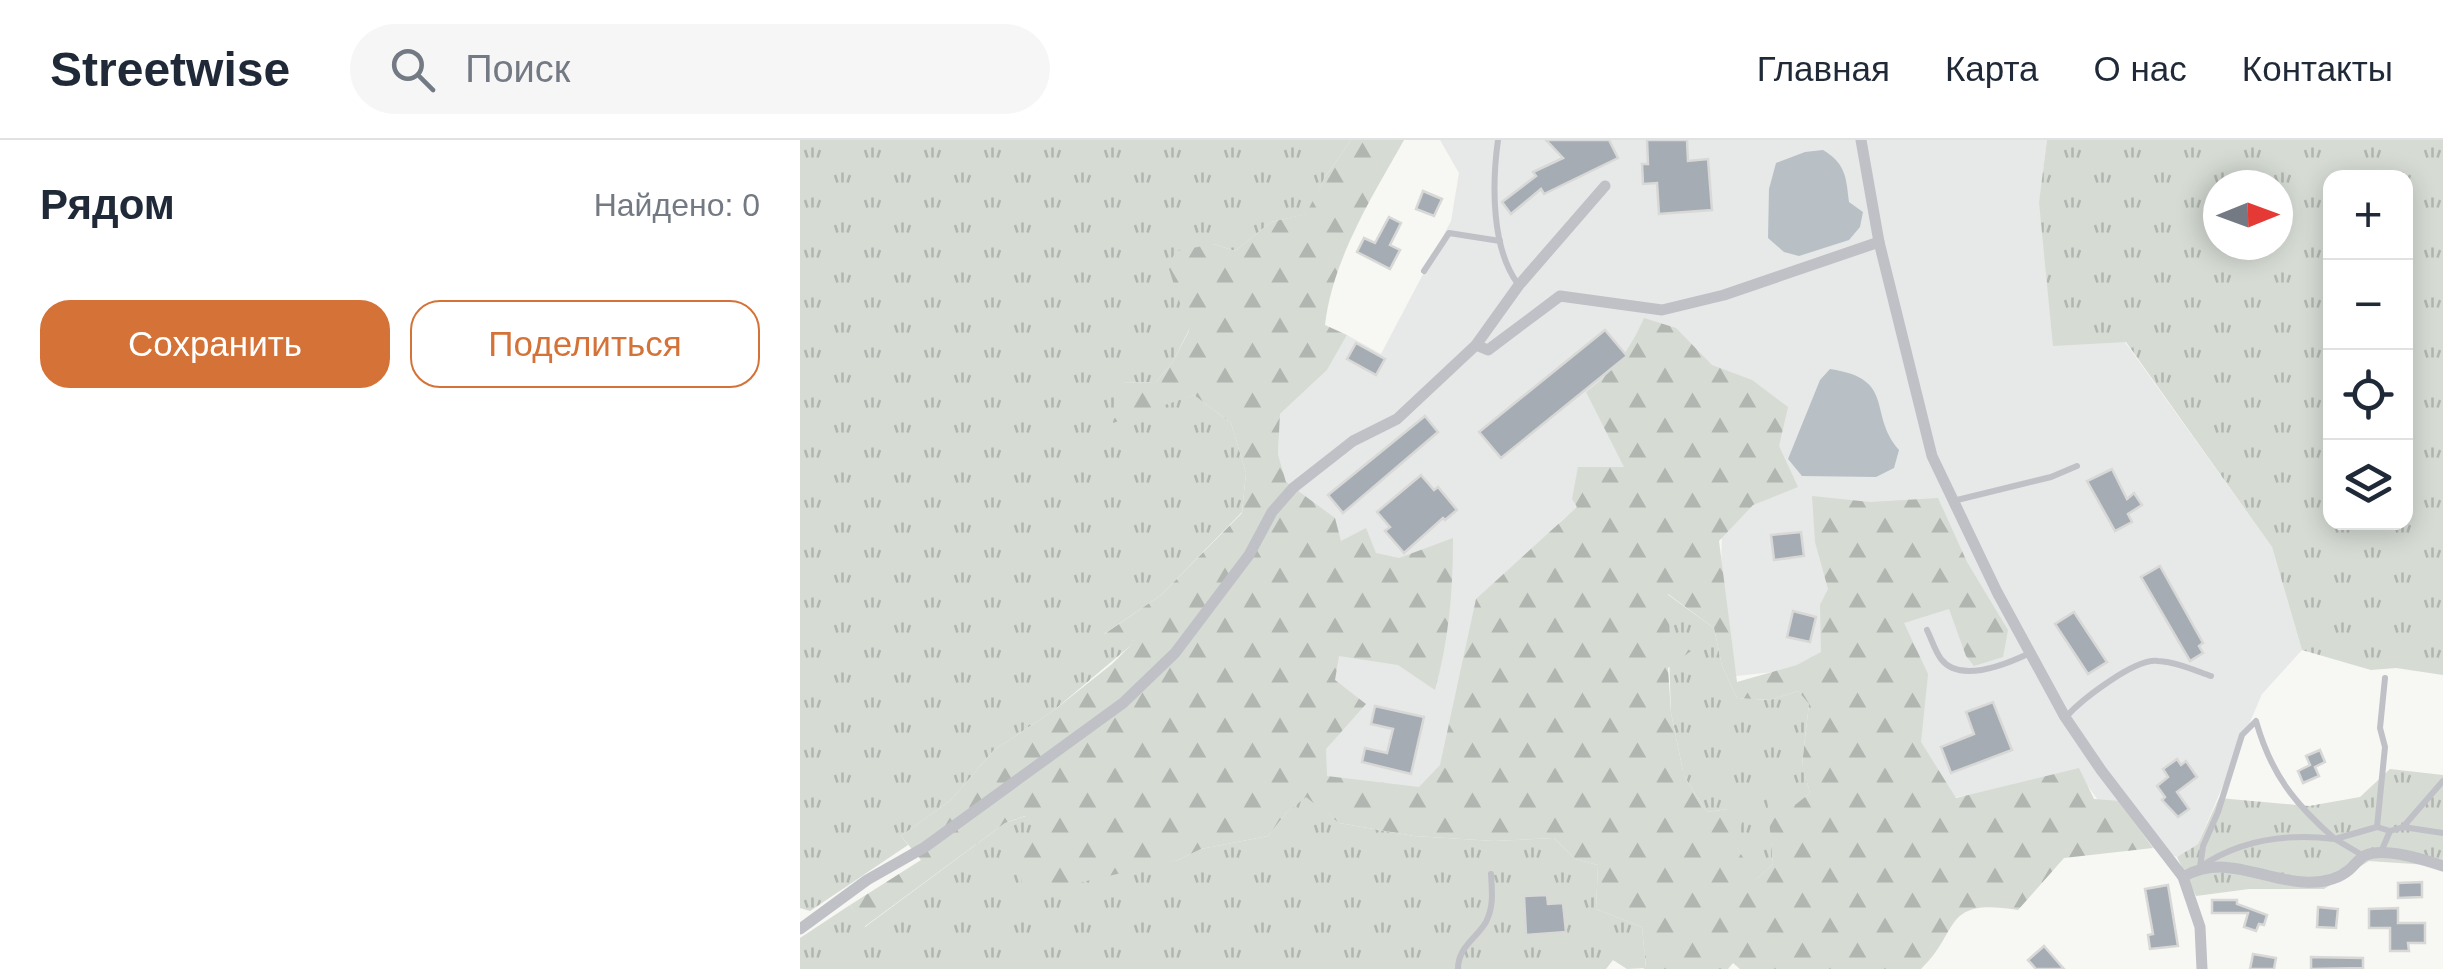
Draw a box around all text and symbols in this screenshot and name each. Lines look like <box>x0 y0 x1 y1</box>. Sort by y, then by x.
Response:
search box <box>350 24 1050 114</box>
icon: search <box>385 42 440 97</box>
text: Streetwise <box>50 43 290 96</box>
text: Поиск <box>465 48 570 90</box>
text: Главная <box>1757 49 1890 88</box>
text: Карта <box>1945 49 2039 88</box>
text: О нас <box>2094 49 2187 88</box>
text: Контакты <box>2242 49 2393 88</box>
north arrow <box>2203 170 2293 260</box>
map controls <box>2323 170 2413 530</box>
button: + <box>2323 170 2413 260</box>
text: Рядом <box>40 181 175 228</box>
text: Найдено: 0 <box>594 187 760 223</box>
button: − <box>2323 260 2413 350</box>
button: Сохранить <box>40 300 390 388</box>
button: Поделиться <box>410 300 760 388</box>
button: locate <box>2323 350 2413 440</box>
button: layers <box>2323 440 2413 530</box>

